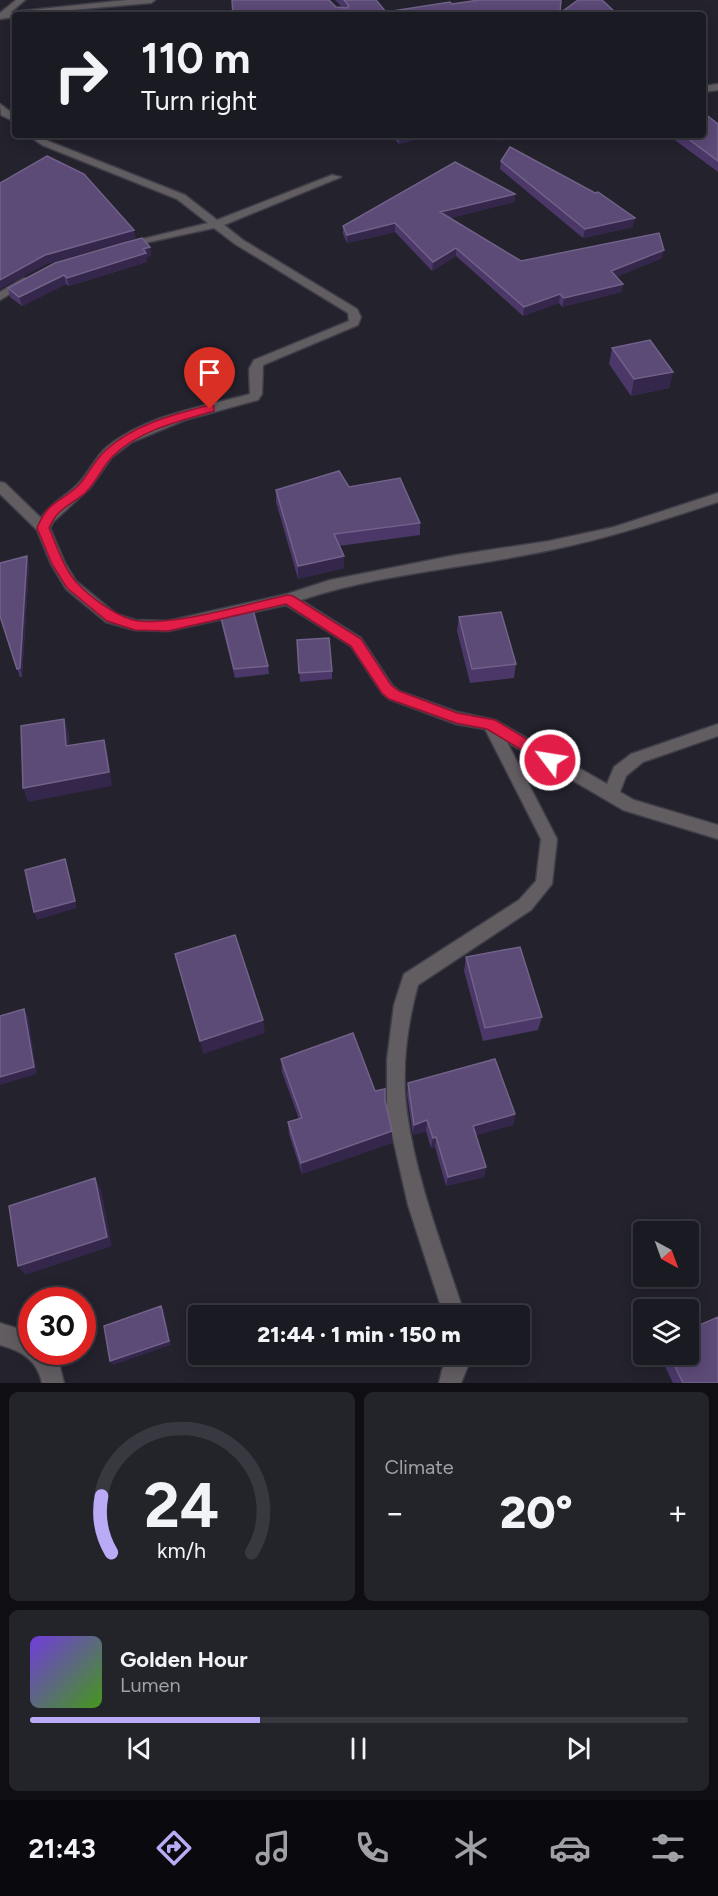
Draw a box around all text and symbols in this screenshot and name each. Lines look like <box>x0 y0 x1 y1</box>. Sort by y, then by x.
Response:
text: 110 m <box>141 33 250 84</box>
icon: right <box>42 36 120 114</box>
text: Turn right <box>141 84 257 117</box>
pin <box>184 347 235 409</box>
icon: arrive <box>193 356 226 389</box>
position arrow <box>518 728 582 792</box>
north arrow <box>633 1221 699 1287</box>
map controls <box>633 1221 699 1365</box>
speed limit sign: 30 <box>18 1287 96 1365</box>
button: layers <box>633 1299 699 1365</box>
text: 21:44 · 1 min · 150 m <box>257 1321 461 1348</box>
text: Climate <box>385 1455 454 1479</box>
text: 24 <box>144 1468 220 1543</box>
text: 20° <box>500 1485 573 1539</box>
text: − <box>385 1493 405 1532</box>
text: + <box>667 1493 688 1532</box>
text: km/h <box>157 1539 206 1564</box>
text: Golden Hour <box>120 1646 248 1673</box>
text: Lumen <box>120 1673 181 1697</box>
icon: previous <box>123 1732 156 1765</box>
icon: pause <box>342 1732 375 1765</box>
icon: next <box>562 1732 595 1765</box>
icon: directions <box>153 1827 195 1869</box>
icon: music <box>252 1827 294 1869</box>
icon: phone <box>351 1827 393 1869</box>
icon: climate <box>450 1827 492 1869</box>
icon: car <box>549 1827 591 1869</box>
icon: filters <box>647 1827 689 1869</box>
text: 21:43 <box>28 1832 96 1865</box>

